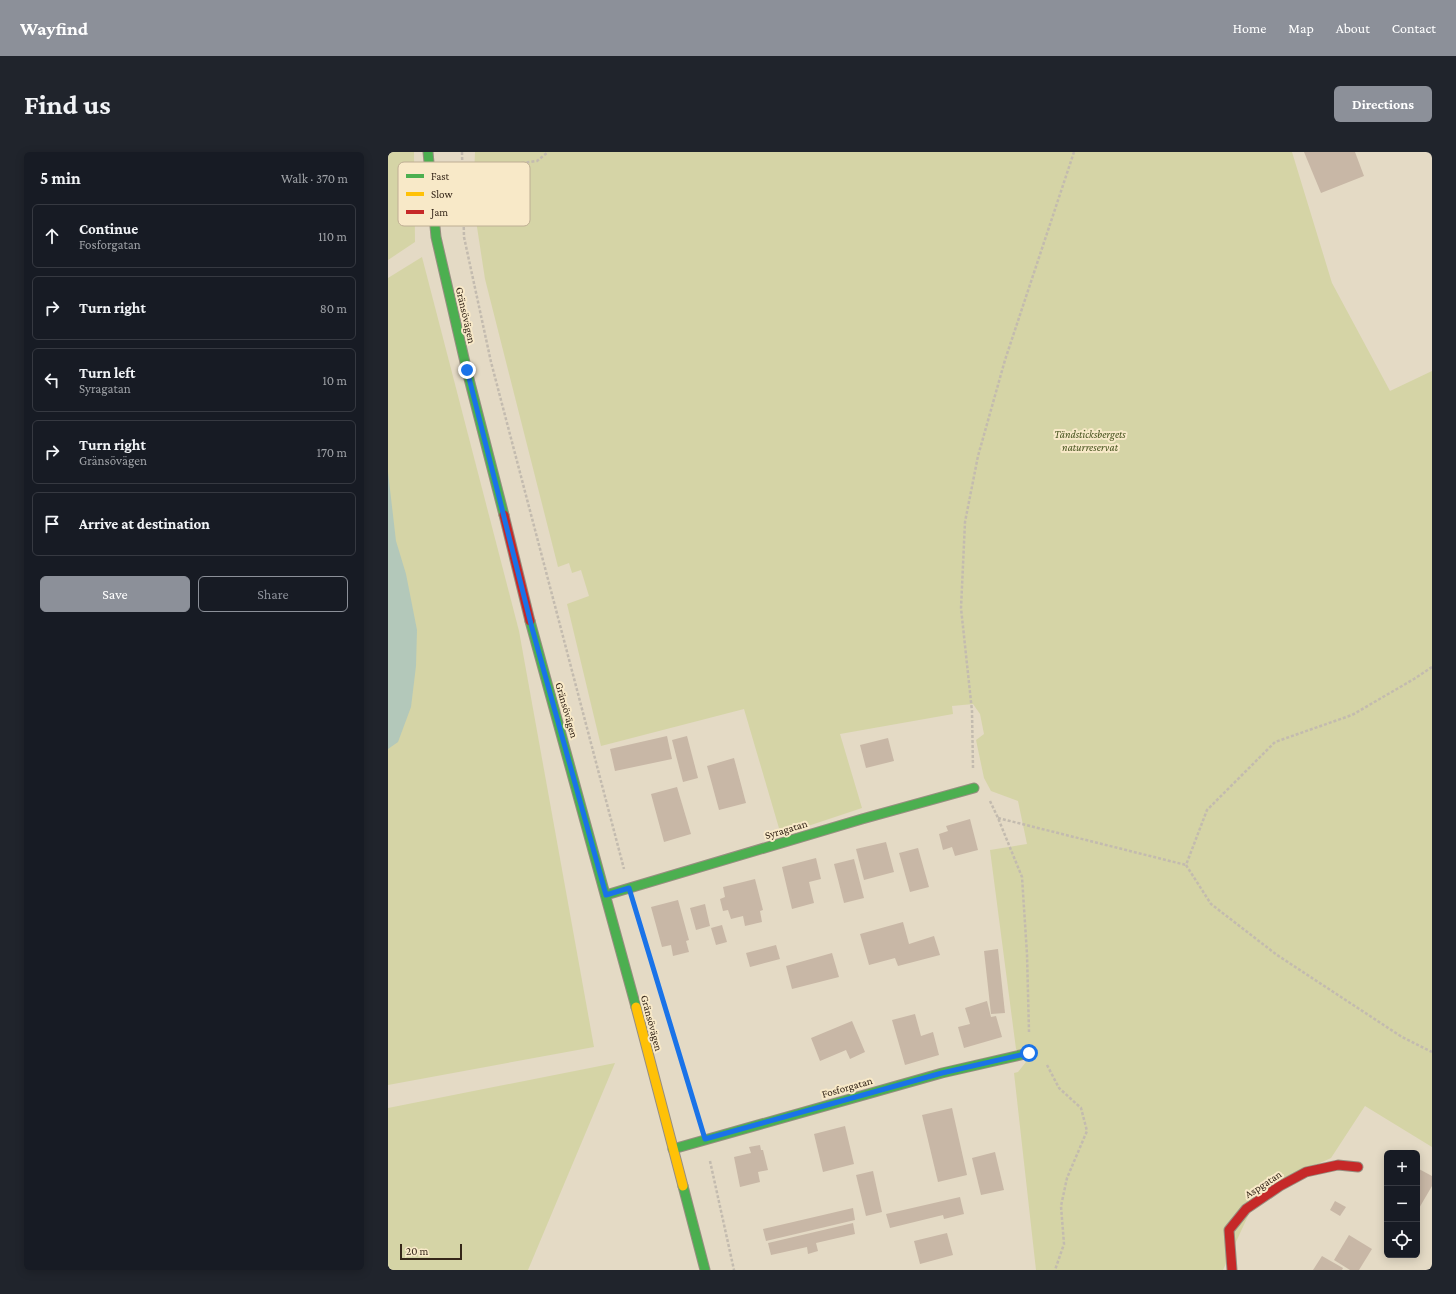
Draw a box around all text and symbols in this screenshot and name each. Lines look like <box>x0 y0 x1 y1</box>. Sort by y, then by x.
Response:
text: Wayfind <box>20 18 88 39</box>
text: Home <box>1233 20 1266 36</box>
text: Map <box>1288 20 1314 36</box>
text: About <box>1336 20 1370 36</box>
text: Contact <box>1392 20 1436 36</box>
button: Directions <box>1334 86 1432 122</box>
text: Find us <box>24 89 111 120</box>
legend <box>398 162 530 226</box>
text: 5 min <box>40 169 81 188</box>
text: Fast <box>431 170 450 182</box>
text: Walk · 370 m <box>281 171 348 186</box>
text: Slow <box>431 188 453 200</box>
text: Jam <box>430 206 448 219</box>
text: Continue <box>79 221 138 237</box>
icon: ahead <box>41 225 63 247</box>
text: 110 m <box>318 229 347 244</box>
text: Fosforgatan <box>79 237 141 252</box>
street label: Gränsövägen <box>453 286 478 345</box>
icon: right <box>41 297 63 319</box>
text: Turn right <box>79 300 146 316</box>
text: 80 m <box>320 301 347 316</box>
route end <box>458 361 476 379</box>
text: Turn left <box>79 365 135 381</box>
icon: left <box>41 369 63 391</box>
text: 10 m <box>322 373 347 388</box>
text: Syragatan <box>79 381 131 396</box>
park label: Tändsticksbergets naturreservat <box>1054 428 1126 453</box>
text: Turn right <box>79 437 146 453</box>
icon: right <box>41 441 63 463</box>
text: 170 m <box>317 445 347 460</box>
text: Gränsövägen <box>79 453 147 468</box>
icon: arrive <box>41 513 63 535</box>
text: Arrive at destination <box>79 516 210 532</box>
button: Save <box>40 576 190 612</box>
button: Share <box>198 576 348 612</box>
street label: Gränsövägen <box>552 681 581 740</box>
street label: Syragatan <box>763 817 809 842</box>
street label: Gränsövägen <box>638 994 665 1053</box>
route start <box>1020 1044 1038 1062</box>
street label: Fosforgatan <box>820 1074 874 1101</box>
map controls <box>1384 1150 1420 1258</box>
button: + <box>1384 1150 1420 1186</box>
street label: Aspgatan <box>1242 1168 1284 1201</box>
button: − <box>1384 1186 1420 1222</box>
button: locate <box>1384 1222 1420 1258</box>
scale bar <box>400 1242 462 1261</box>
text: 20 m <box>406 1245 428 1257</box>

